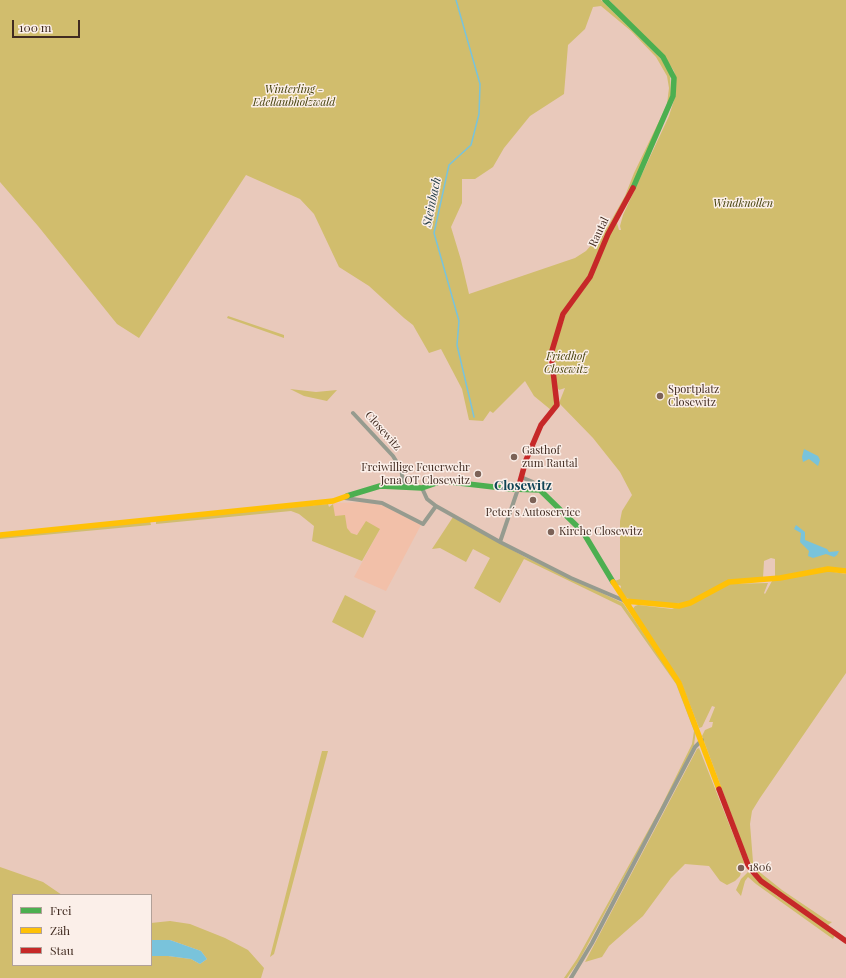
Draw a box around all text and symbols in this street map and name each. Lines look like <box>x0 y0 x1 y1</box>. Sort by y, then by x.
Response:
scale bar <box>14 12 82 38</box>
text: 100 m <box>19 19 51 35</box>
park label: Winterling - Edellaubholzwald <box>253 83 335 109</box>
water label: Steinbach <box>420 176 444 228</box>
park label: Windknollen <box>713 197 773 211</box>
street label: Rautal <box>586 215 612 249</box>
park label: Friedhof Closewitz <box>544 350 588 376</box>
place label: Sportplatz Closewitz <box>668 383 719 409</box>
marker: Sportplatz Closewitz <box>655 391 665 401</box>
street label: Closewitz <box>362 409 404 453</box>
place label: Gasthof zum Rautal <box>522 444 578 470</box>
marker: Gasthof zum Rautal <box>509 452 519 462</box>
place label: Freiwillige Feuerwehr Jena OT Closewitz <box>361 461 470 487</box>
marker: Freiwillige Feuerwehr Jena OT Closewitz <box>473 469 483 479</box>
district label: Closewitz <box>494 478 552 494</box>
marker: Peter´s Autoservice <box>528 495 538 505</box>
place label: Peter´s Autoservice <box>486 506 580 520</box>
place label: Kirche Closewitz <box>559 525 642 539</box>
marker: Kirche Closewitz <box>546 527 556 537</box>
place label: 1806 <box>749 861 771 875</box>
marker: 1806 <box>736 863 746 873</box>
legend <box>12 894 152 966</box>
text: Frei <box>50 902 72 918</box>
text: Zäh <box>50 922 70 938</box>
text: Stau <box>50 942 74 958</box>

